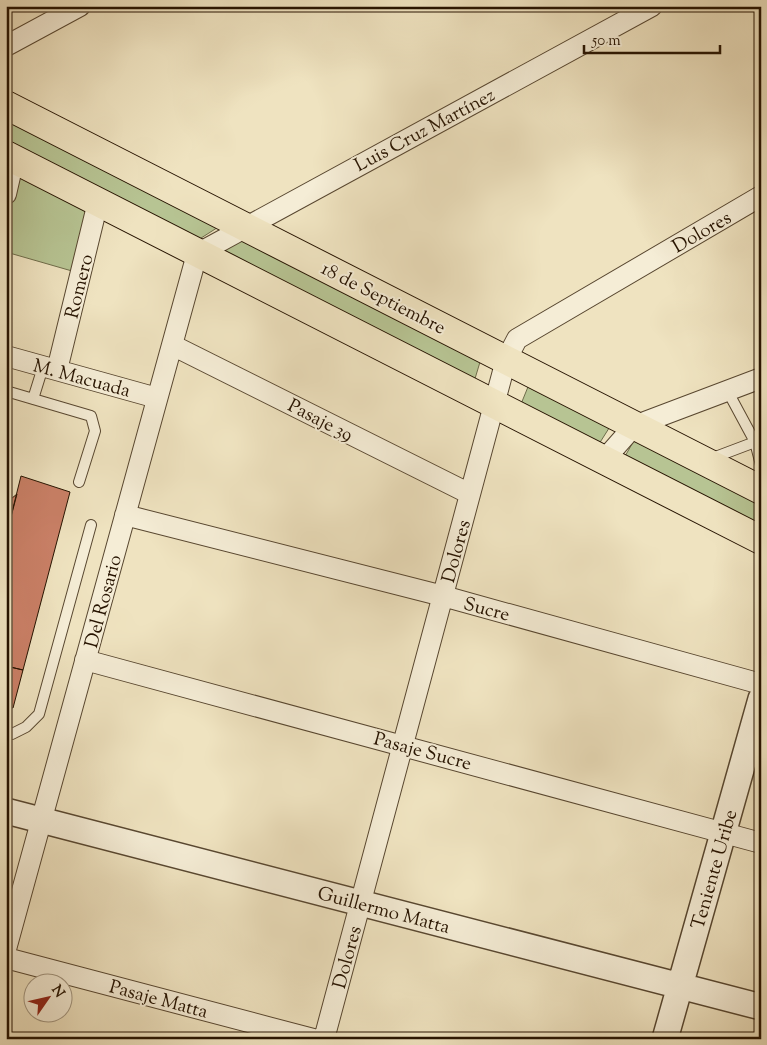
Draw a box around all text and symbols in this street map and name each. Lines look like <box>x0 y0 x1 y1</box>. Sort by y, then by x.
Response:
scale bar <box>584 22 721 54</box>
text: 50 m <box>591 31 621 52</box>
street label: Luis Cruz Martínez <box>350 83 500 180</box>
street label: Dolores <box>668 205 737 261</box>
street label: Romero <box>59 252 101 322</box>
street label: 18 de Septiembre <box>316 256 450 342</box>
street label: M. Macuada <box>30 353 133 405</box>
street label: Pasaje 39 <box>282 393 357 449</box>
street label: Dolores <box>436 517 479 586</box>
street label: Del Rosario <box>79 552 130 651</box>
street label: Sucre <box>460 591 513 630</box>
street label: Pasaje Sucre <box>370 726 474 778</box>
street label: Teniente Uribe <box>685 807 745 933</box>
street label: Guillermo Matta <box>314 881 453 942</box>
street label: Dolores <box>327 923 370 992</box>
north arrow <box>22 972 72 1022</box>
street label: Pasaje Matta <box>106 974 211 1027</box>
text: N <box>46 982 69 1002</box>

